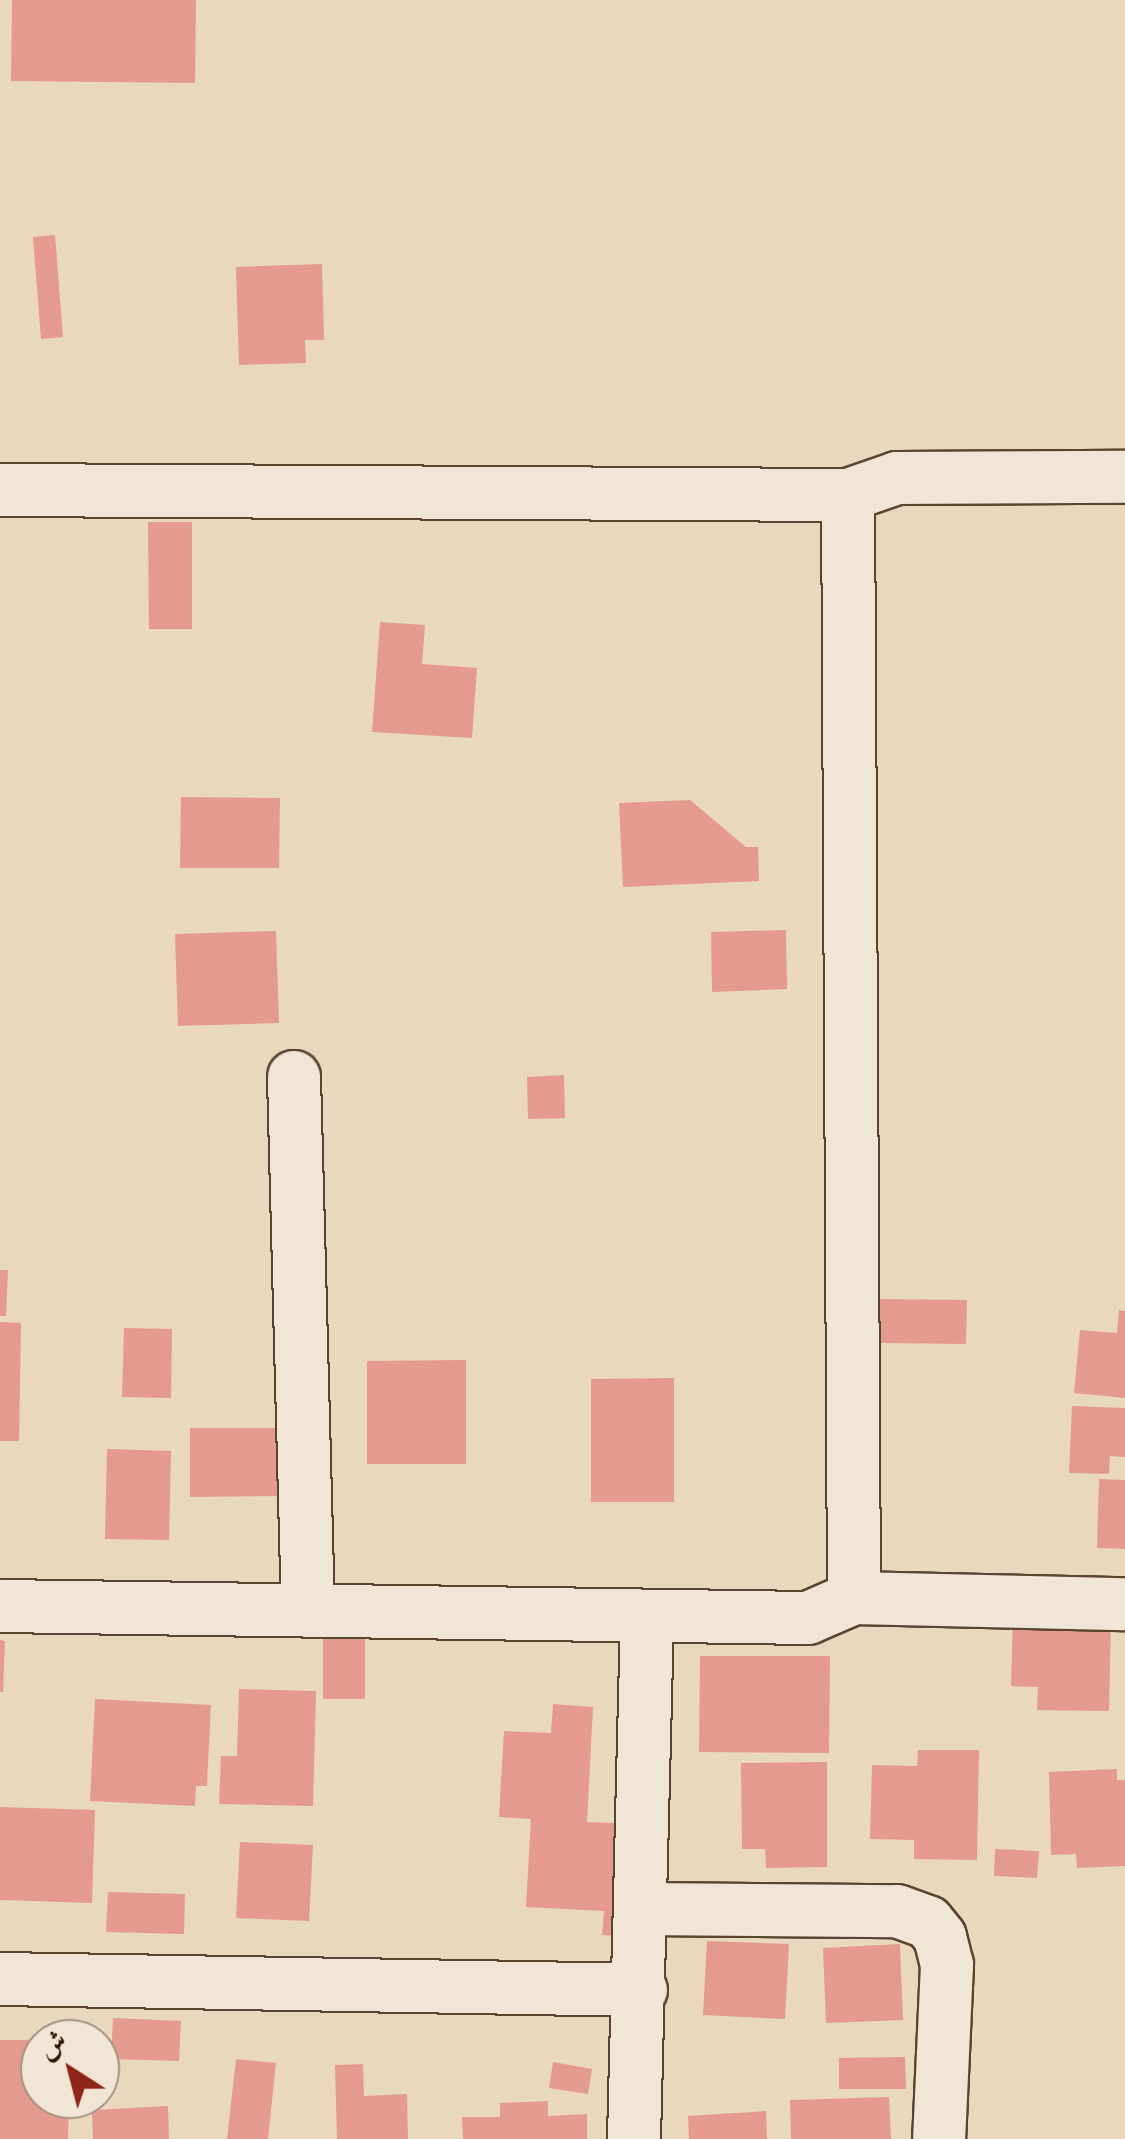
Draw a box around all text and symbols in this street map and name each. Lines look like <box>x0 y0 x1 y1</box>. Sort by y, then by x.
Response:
north arrow <box>20 2019 120 2119</box>
text: ش <box>31 2022 77 2071</box>

